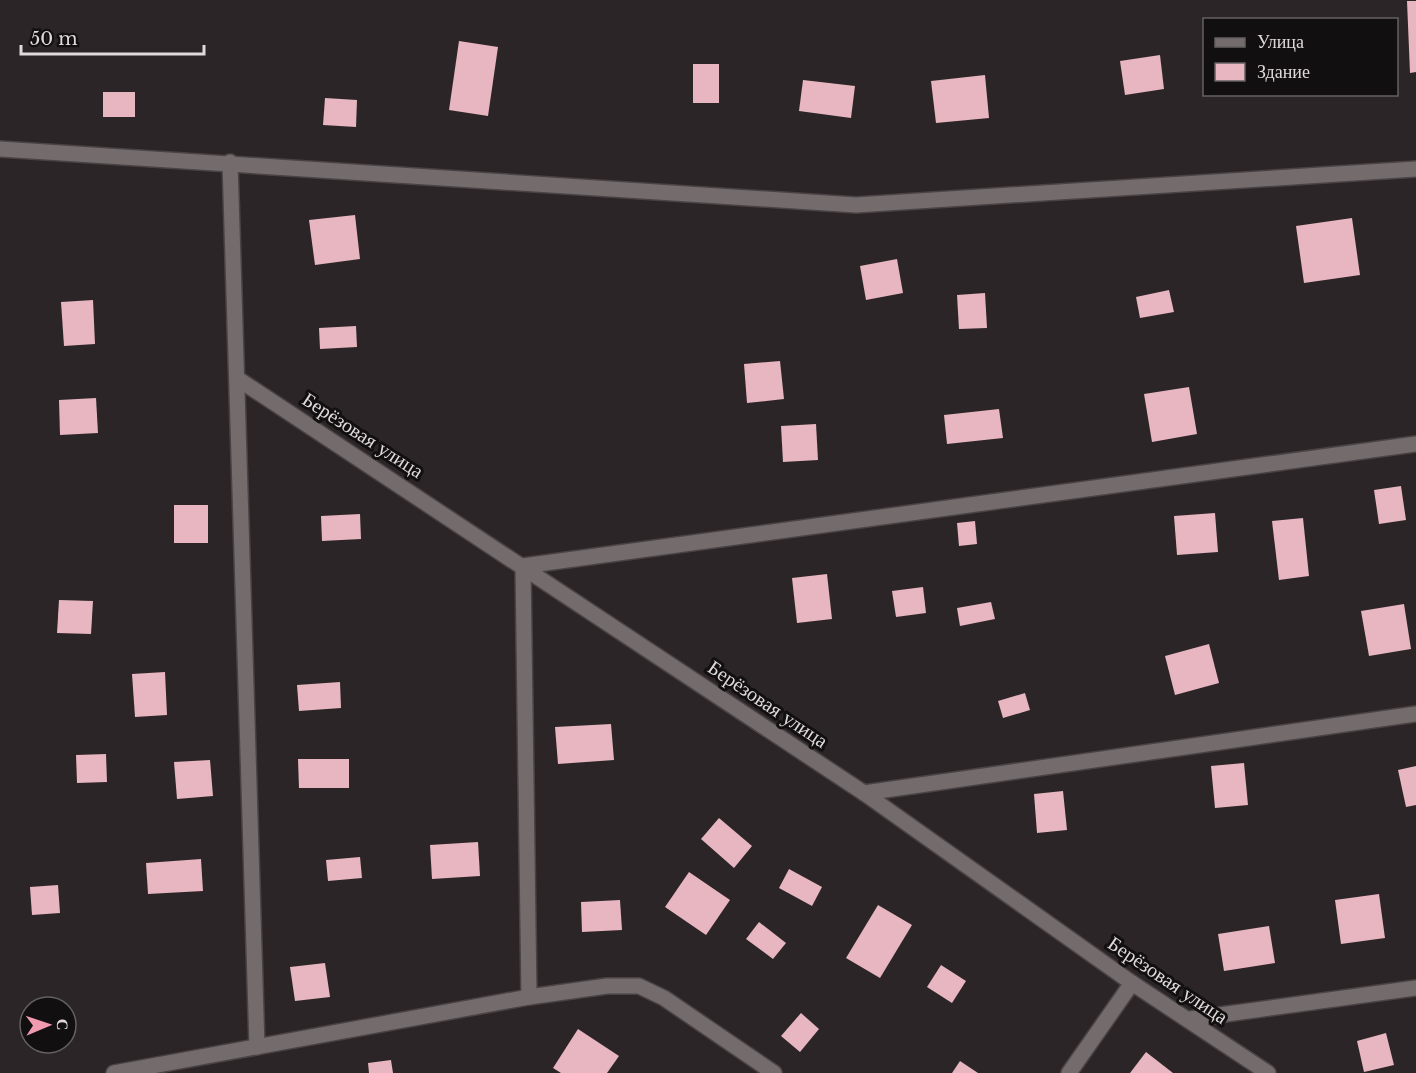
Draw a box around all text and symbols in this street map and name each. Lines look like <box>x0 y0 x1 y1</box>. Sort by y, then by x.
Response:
scale bar <box>21 18 204 56</box>
legend <box>1203 18 1398 96</box>
text: 50 m <box>30 28 78 50</box>
text: Улица <box>1257 31 1304 53</box>
text: Здание <box>1257 61 1310 83</box>
street label: Берёзовая улица <box>298 387 428 483</box>
street label: Берёзовая улица <box>704 655 833 753</box>
street label: Берёзовая улица <box>1104 931 1233 1029</box>
north arrow <box>18 995 78 1055</box>
text: С <box>53 1018 73 1031</box>

